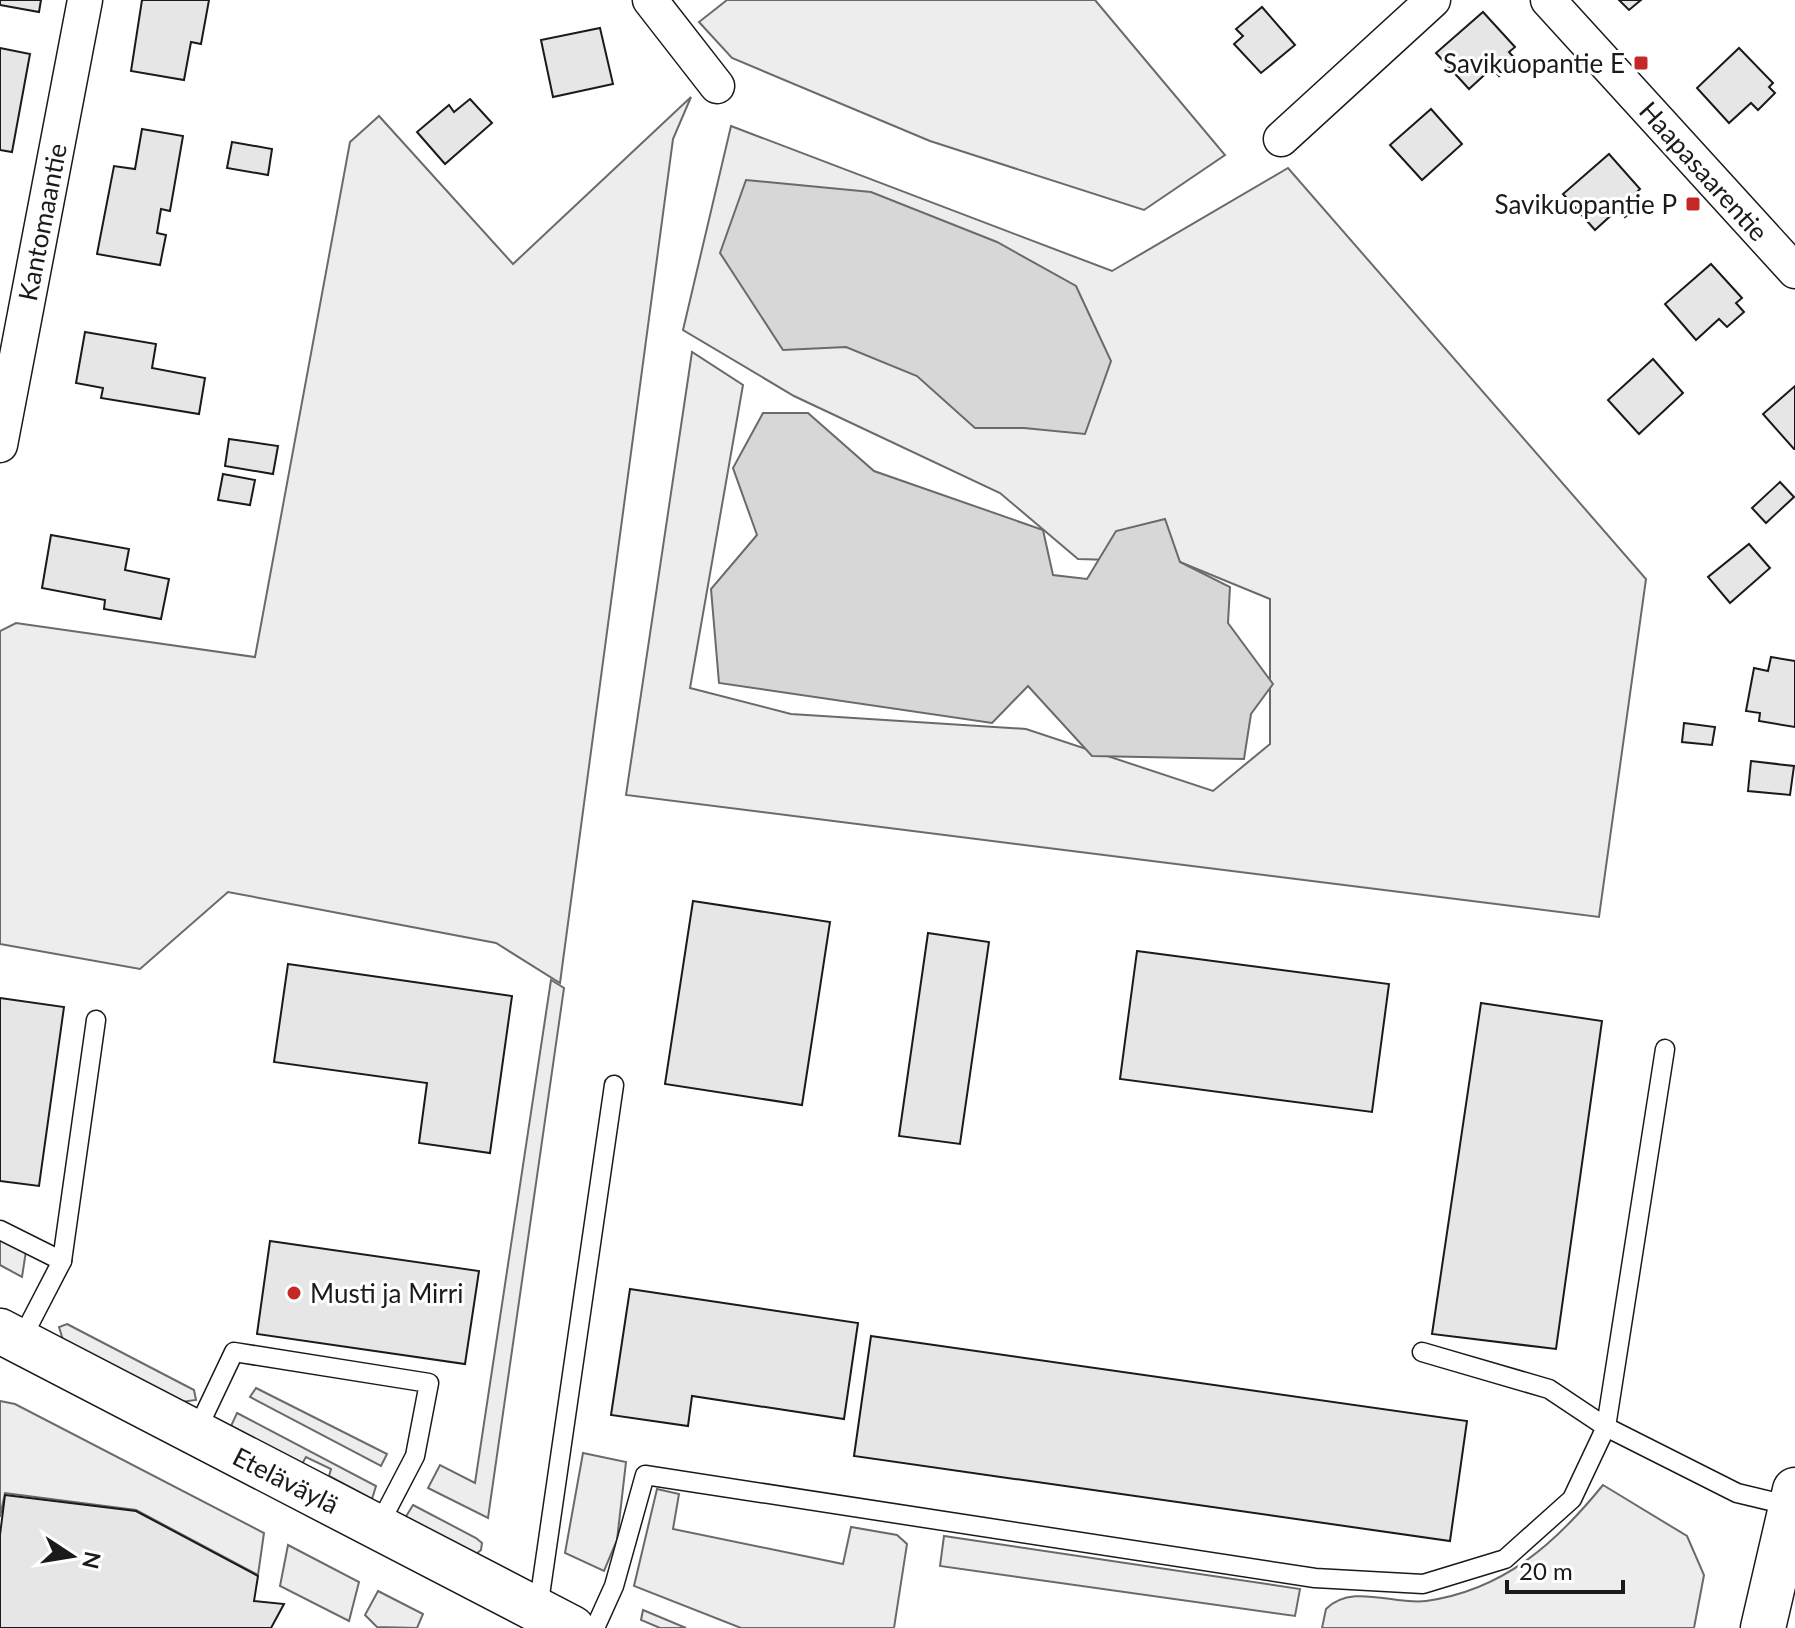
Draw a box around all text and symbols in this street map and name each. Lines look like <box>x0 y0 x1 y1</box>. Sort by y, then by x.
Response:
place label: Savikuopantie E <box>1443 47 1625 79</box>
marker: Savikuopantie E <box>1632 54 1650 72</box>
street label: Haapasaarentie <box>1633 95 1775 247</box>
street label: Kantomaantie <box>11 141 73 303</box>
place label: Savikuopantie P <box>1494 188 1677 220</box>
marker: Savikuopantie P <box>1684 195 1702 213</box>
place label: Musti ja Mirri <box>310 1277 464 1309</box>
marker: Musti ja Mirri <box>285 1284 303 1302</box>
street label: Eteläväylä <box>228 1440 344 1520</box>
north arrow <box>32 1516 112 1596</box>
scale bar <box>1507 1544 1623 1594</box>
text: N <box>77 1549 107 1571</box>
text: 20 m <box>1519 1556 1573 1585</box>

